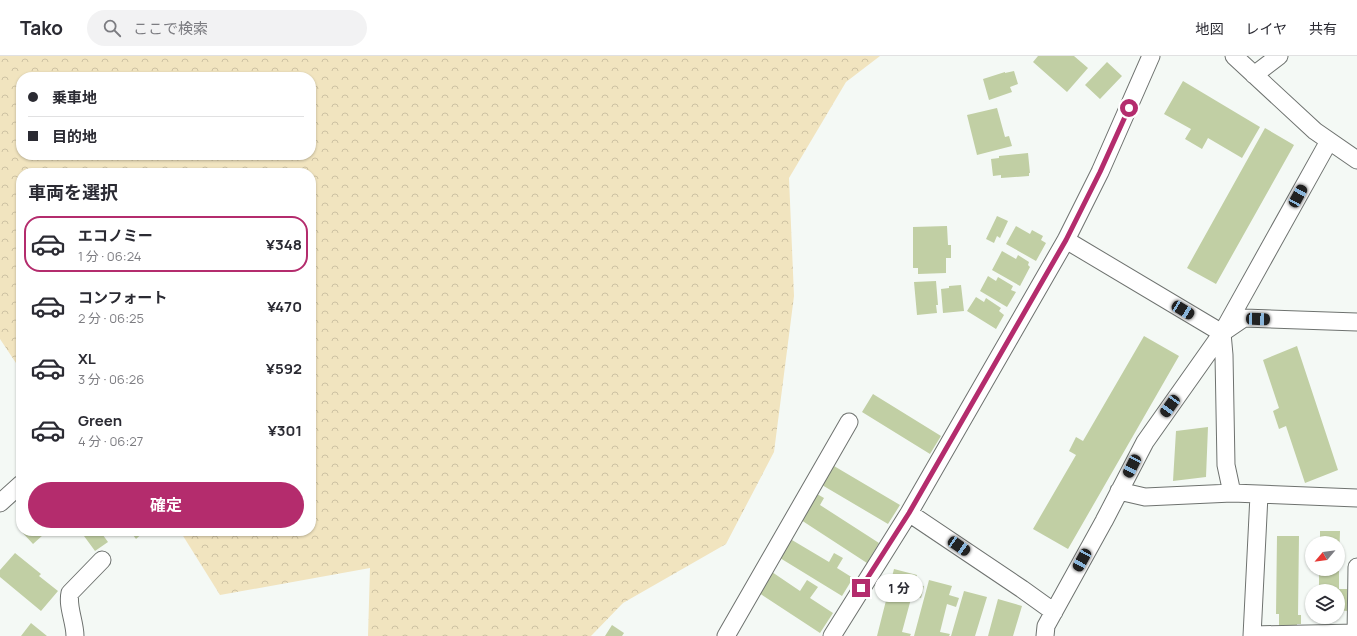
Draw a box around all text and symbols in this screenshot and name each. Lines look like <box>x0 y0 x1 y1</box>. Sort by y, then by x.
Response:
search box <box>87 10 367 46</box>
text: Tako <box>20 15 63 41</box>
icon: search <box>101 17 123 39</box>
text: ここで検索 <box>133 18 208 39</box>
text: 地図 <box>1195 19 1223 38</box>
text: レイヤ <box>1245 19 1287 38</box>
text: 共有 <box>1309 19 1337 38</box>
text: 乗車地 <box>52 87 97 108</box>
route start <box>1120 99 1138 117</box>
text: 目的地 <box>52 126 97 147</box>
text: 車両を選択 <box>28 180 118 204</box>
car <box>1287 183 1309 209</box>
text: エコノミー <box>78 225 153 246</box>
icon: car <box>30 226 66 262</box>
text: ¥348 <box>266 234 302 255</box>
text: 1 分 · 06:24 <box>78 247 142 265</box>
text: コンフォート <box>78 287 168 308</box>
icon: car <box>30 288 66 324</box>
text: ¥470 <box>267 296 302 317</box>
car <box>1170 299 1196 321</box>
text: 2 分 · 06:25 <box>78 309 144 327</box>
car <box>1246 313 1270 325</box>
text: XL <box>78 348 96 369</box>
icon: car <box>30 350 66 386</box>
text: ¥592 <box>266 358 302 379</box>
text: 3 分 · 06:26 <box>78 370 144 388</box>
car <box>1158 393 1182 419</box>
text: Green <box>78 410 122 431</box>
icon: car <box>30 412 66 448</box>
text: ¥301 <box>268 420 302 441</box>
text: 4 分 · 06:27 <box>78 432 143 450</box>
car <box>1121 453 1143 479</box>
button: 確定 <box>28 482 304 528</box>
car <box>946 534 972 558</box>
north arrow <box>1305 536 1345 576</box>
map controls <box>1305 536 1345 624</box>
car <box>1071 547 1093 573</box>
callout: 1 分 <box>875 574 923 602</box>
route end <box>852 579 870 597</box>
text: 1 分 <box>888 579 910 597</box>
button: layers <box>1305 584 1345 624</box>

